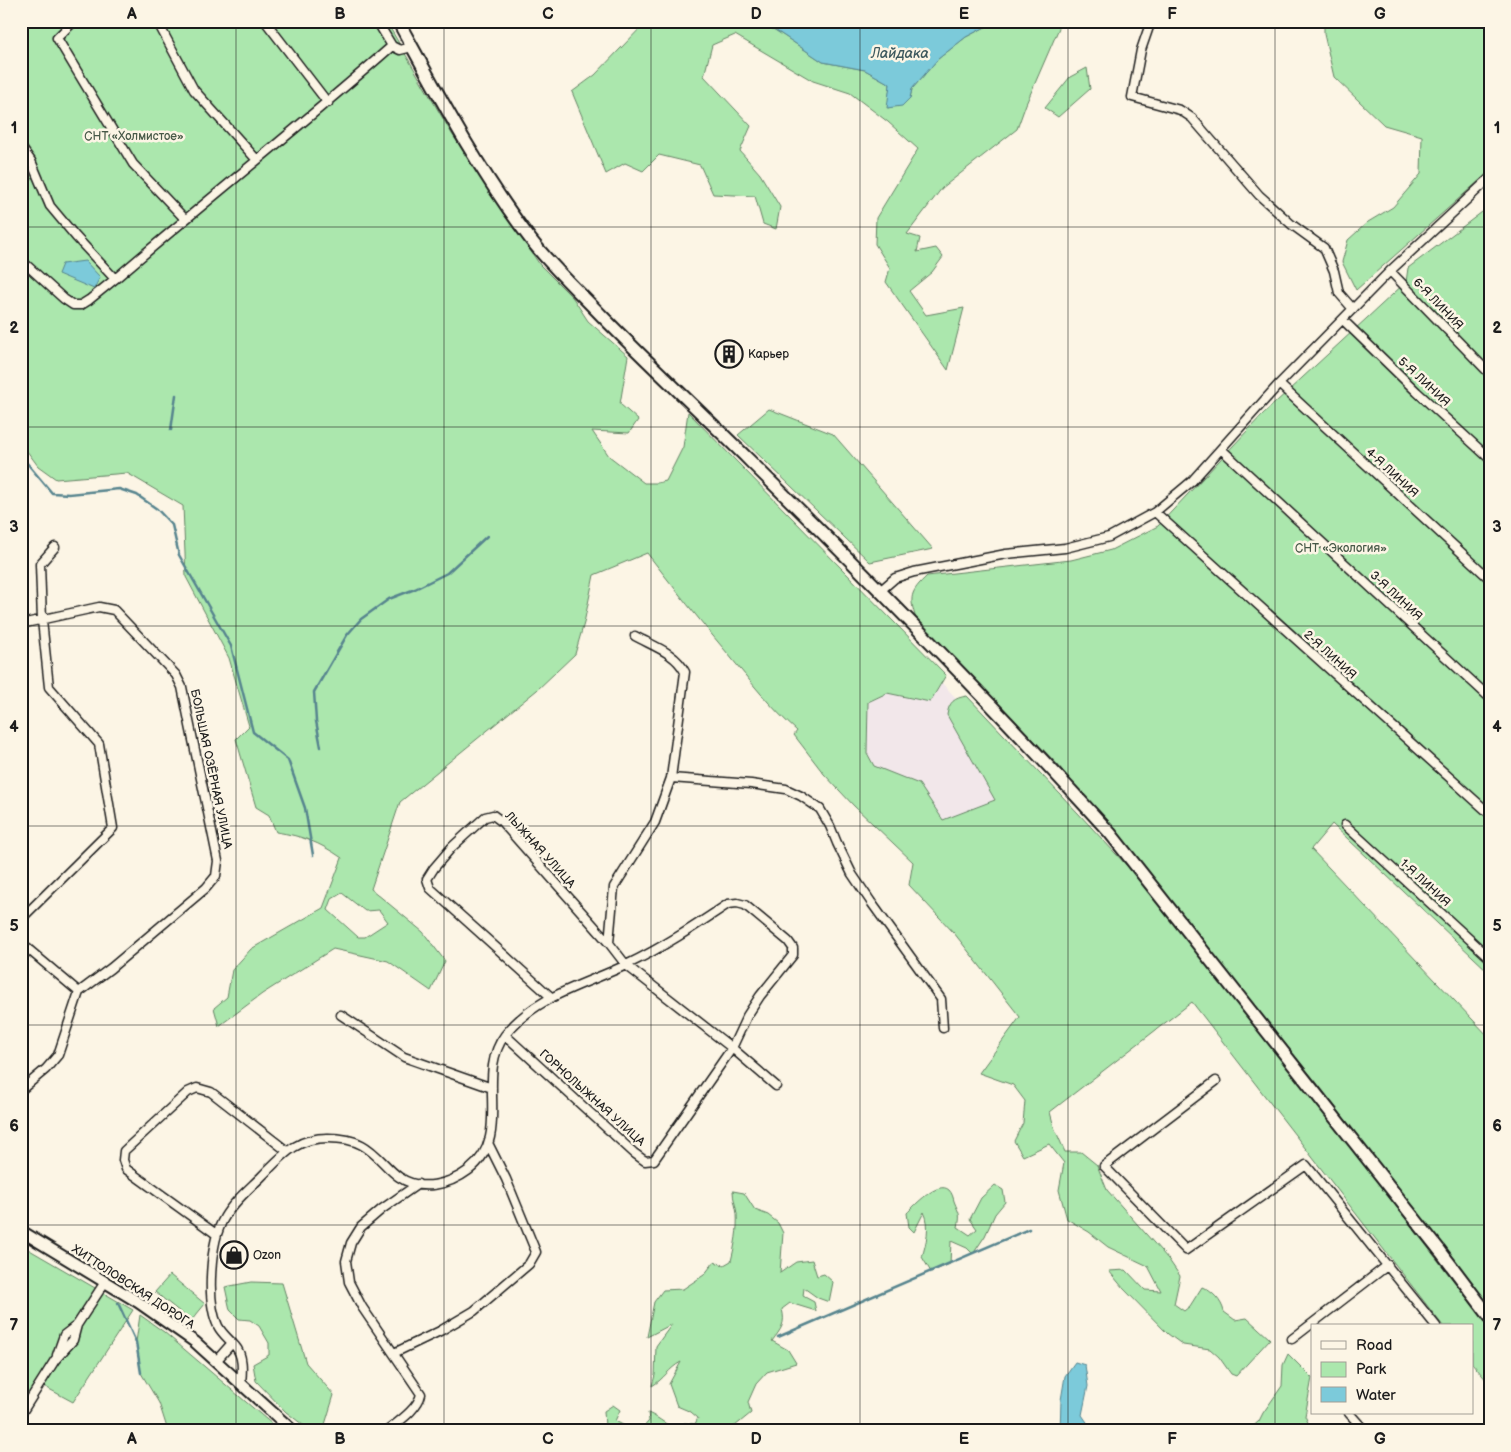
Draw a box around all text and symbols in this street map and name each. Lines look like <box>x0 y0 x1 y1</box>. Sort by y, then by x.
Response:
text: A <box>126 5 137 24</box>
text: B <box>334 5 346 24</box>
text: C <box>542 5 554 24</box>
text: D <box>750 5 762 24</box>
text: E <box>959 5 969 24</box>
text: F <box>1167 5 1177 24</box>
text: G <box>1374 5 1386 24</box>
water label: Лайдака <box>870 45 929 62</box>
text: 1 <box>11 119 17 138</box>
text: 1 <box>1494 119 1500 138</box>
park label: СНТ «Холмистое» <box>84 129 184 144</box>
street label: 6-Я ЛИНИЯ <box>1410 275 1466 333</box>
text: 2 <box>9 319 19 338</box>
text: 2 <box>1492 319 1502 338</box>
building icon: Карьер <box>714 339 744 369</box>
place label: Карьер <box>748 347 789 362</box>
street label: 5-Я ЛИНИЯ <box>1395 354 1453 410</box>
street label: 4-Я ЛИНИЯ <box>1363 445 1421 501</box>
text: 3 <box>9 518 19 537</box>
text: 3 <box>1492 518 1502 537</box>
park label: СНТ «Экология» <box>1295 541 1387 556</box>
street label: 3-Я ЛИНИЯ <box>1367 568 1425 624</box>
street label: 2-Я ЛИНИЯ <box>1301 627 1359 683</box>
street label: БОЛЬШАЯ ОЗЁРНАЯ УЛИЦА <box>187 688 236 851</box>
text: 4 <box>9 718 19 737</box>
text: 4 <box>1492 718 1502 737</box>
street label: ЛЫЖНАЯ УЛИЦА <box>501 808 579 892</box>
street label: 1-Я ЛИНИЯ <box>1397 856 1453 910</box>
text: 5 <box>9 917 19 936</box>
text: 5 <box>1492 917 1502 936</box>
street label: ГОРНОЛЫЖНАЯ УЛИЦА <box>536 1047 648 1150</box>
text: 6 <box>9 1117 19 1136</box>
text: 6 <box>1492 1117 1502 1136</box>
shop icon: Ozon <box>219 1240 249 1270</box>
street label: ХИТТОЛОВСКАЯ ДОРОГА <box>69 1242 198 1333</box>
place label: Ozon <box>253 1248 281 1263</box>
text: 7 <box>10 1316 19 1335</box>
text: 7 <box>1493 1316 1502 1335</box>
legend <box>1311 1324 1474 1414</box>
text: Road <box>1356 1336 1392 1355</box>
text: Park <box>1356 1360 1387 1379</box>
text: Water <box>1356 1386 1396 1405</box>
text: A <box>126 1430 137 1449</box>
text: B <box>334 1430 346 1449</box>
text: C <box>542 1430 554 1449</box>
text: D <box>750 1430 762 1449</box>
text: E <box>959 1430 969 1449</box>
text: F <box>1167 1430 1177 1449</box>
text: G <box>1374 1430 1386 1449</box>

